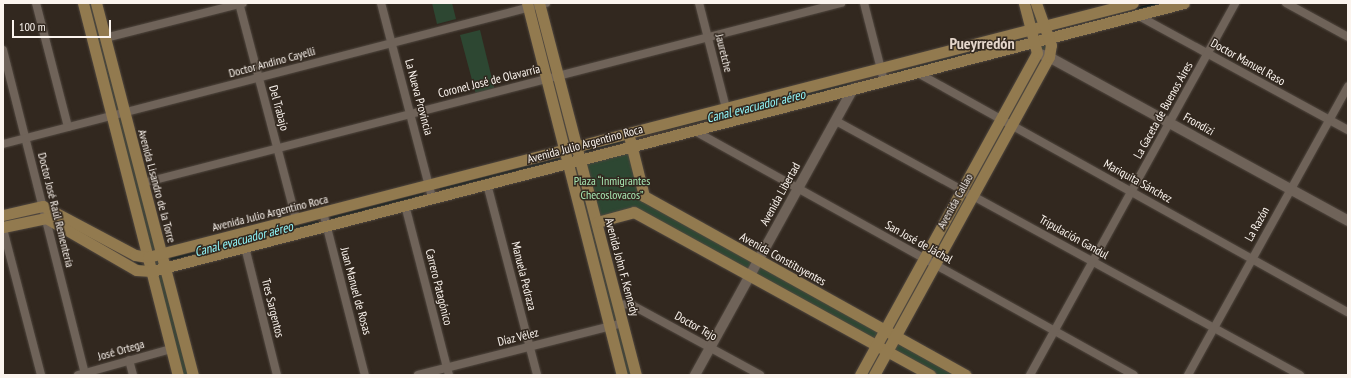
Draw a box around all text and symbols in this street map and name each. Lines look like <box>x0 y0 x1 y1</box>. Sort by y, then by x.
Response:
scale bar <box>14 12 113 38</box>
text: 100 m <box>19 19 46 34</box>
street label: Jauretche <box>712 32 736 74</box>
district label: Pueyrredón <box>949 33 1015 53</box>
street label: Doctor Manuel Raso <box>1208 36 1288 88</box>
street label: Doctor Andino Cayelli <box>227 43 317 81</box>
street label: La Nueva Provincia <box>402 57 436 137</box>
street label: La Gaceta de Buenos Aires <box>1130 59 1196 161</box>
street label: Coronel José de Olavarría <box>437 61 541 101</box>
street label: Del Trabajo <box>266 84 292 132</box>
water label: Canal evacuador aéreo <box>705 87 807 127</box>
street label: Frondizi <box>1181 110 1217 138</box>
street label: Avenida Julio Argentino Roca <box>525 122 645 166</box>
street label: Avenida Lisandro de la Torre <box>135 128 179 244</box>
street label: Doctor José Raúl Rementería <box>35 151 77 269</box>
street label: Mariquita Sánchez <box>1101 156 1175 206</box>
street label: Avenida Libertad <box>757 160 803 228</box>
street label: Avenida Callao <box>934 171 976 231</box>
park label: Plaza “Inmigrantes Checoslovacos” <box>573 174 651 202</box>
street label: Avenida Julio Argentino Roca <box>210 192 330 234</box>
street label: La Razón <box>1242 204 1272 244</box>
street label: Tripulación Gandul <box>1037 212 1111 262</box>
street label: Avenida John F. Kennedy <box>602 216 642 318</box>
street label: San José de Jáchal <box>883 218 955 266</box>
water label: Canal evacuador aéreo <box>193 219 295 261</box>
street label: Avenida Constituyentes <box>737 229 829 289</box>
street label: Manuela Pedraza <box>508 240 540 312</box>
street label: Juan Manuel de Rosas <box>337 246 375 336</box>
street label: Carrero Patagónico <box>423 247 455 327</box>
street label: Tres Sargentos <box>259 277 287 339</box>
street label: Doctor Tejo <box>672 308 720 344</box>
street label: Díaz Vélez <box>496 325 540 349</box>
street label: José Ortega <box>96 336 146 364</box>

